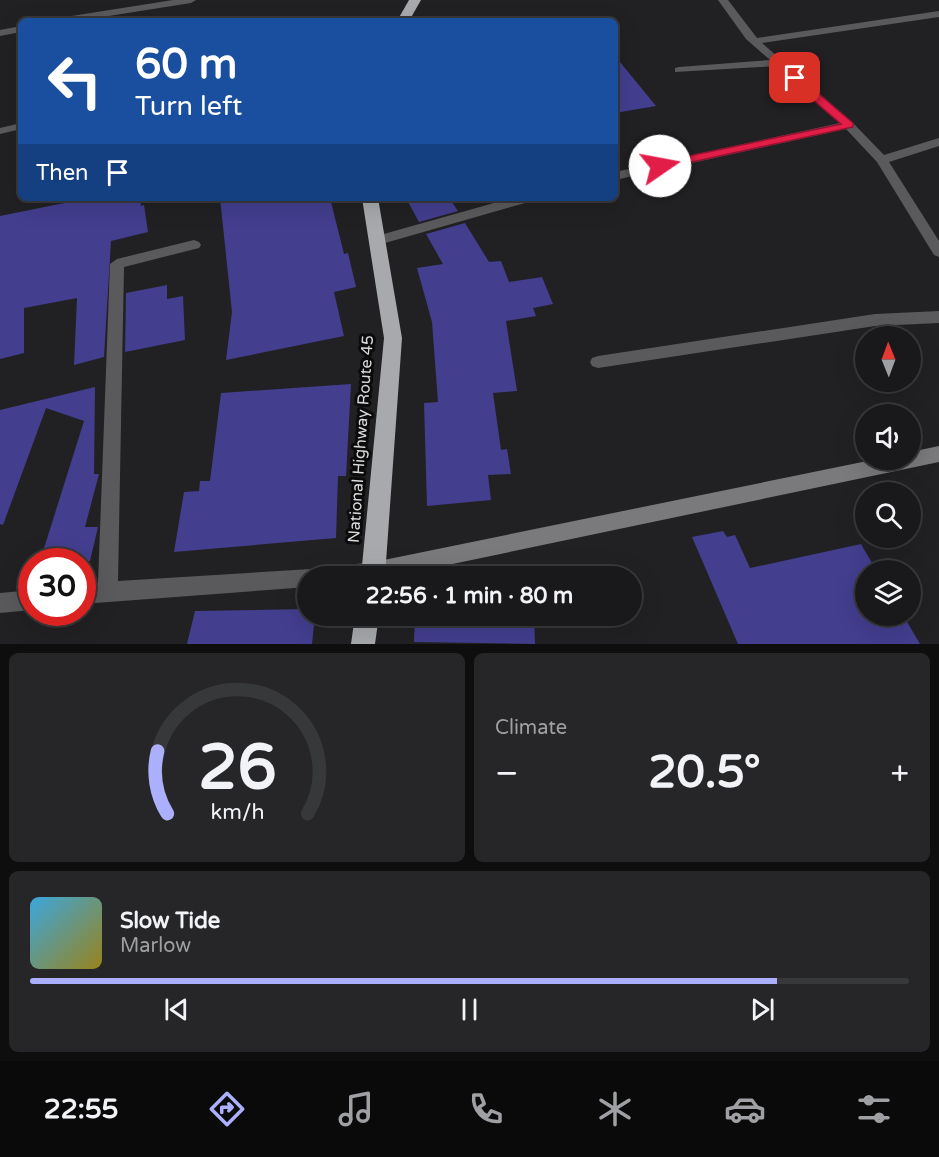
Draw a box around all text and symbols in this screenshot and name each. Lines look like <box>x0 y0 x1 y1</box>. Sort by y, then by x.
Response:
text: 60 m <box>135 39 237 90</box>
icon: left <box>36 42 114 120</box>
pin <box>769 52 820 103</box>
icon: arrive <box>778 61 811 94</box>
text: Turn left <box>135 90 242 123</box>
position arrow <box>628 134 692 198</box>
icon: arrive <box>101 156 134 189</box>
text: Then <box>36 160 89 186</box>
north arrow <box>855 326 921 392</box>
map controls <box>855 326 921 626</box>
street label: National Highway Route 45 <box>344 334 378 544</box>
button: sound <box>855 404 921 470</box>
button: search <box>855 482 921 548</box>
speed limit sign: 30 <box>18 548 96 626</box>
button: layers <box>855 560 921 626</box>
text: 22:56 · 1 min · 80 m <box>366 583 573 609</box>
text: Climate <box>495 716 567 740</box>
text: 26 <box>198 731 276 806</box>
text: 20.5° <box>648 746 761 800</box>
text: − <box>495 754 519 793</box>
text: + <box>890 754 909 793</box>
text: km/h <box>210 800 264 826</box>
text: Slow Tide <box>120 908 220 934</box>
text: Marlow <box>120 934 191 958</box>
icon: previous <box>160 993 193 1026</box>
icon: pause <box>453 993 486 1026</box>
icon: next <box>746 993 779 1026</box>
icon: directions <box>206 1088 248 1130</box>
icon: music <box>335 1088 377 1130</box>
icon: phone <box>465 1088 507 1130</box>
icon: climate <box>594 1088 636 1130</box>
icon: car <box>724 1088 766 1130</box>
icon: filters <box>853 1088 895 1130</box>
text: 22:55 <box>44 1093 119 1126</box>

